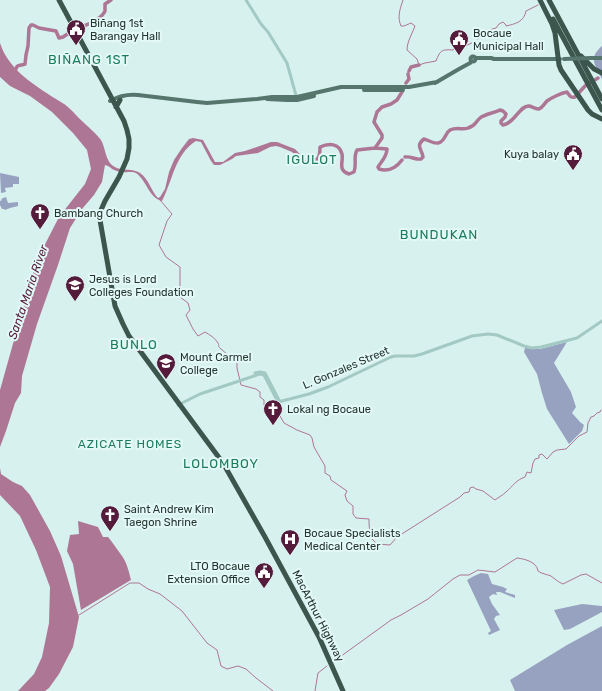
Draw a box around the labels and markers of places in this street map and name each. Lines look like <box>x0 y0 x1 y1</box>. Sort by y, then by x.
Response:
place label: Biñang 1st Barangay Hall <box>90 17 161 43</box>
public building icon: Biñang 1st Barangay Hall <box>65 18 87 46</box>
place label: Bocaue Municipal Hall <box>473 27 544 53</box>
public building icon: Bocaue Municipal Hall <box>448 28 470 56</box>
public building icon: Kuya balay <box>562 143 584 171</box>
place label: Kuya balay <box>504 148 559 161</box>
church icon: Bambang Church <box>29 202 51 230</box>
place label: Bambang Church <box>54 207 143 220</box>
place label: Jesus is Lord Colleges Foundation <box>89 273 194 299</box>
school or university icon: Jesus is Lord Colleges Foundation <box>64 274 86 302</box>
place label: Mount Carmel College <box>180 351 251 377</box>
school or university icon: Mount Carmel College <box>155 352 177 380</box>
church icon: Lokal ng Bocaue <box>262 398 284 426</box>
place label: Lokal ng Bocaue <box>287 403 371 416</box>
place label: Saint Andrew Kim Taegon Shrine <box>124 503 214 529</box>
church icon: Saint Andrew Kim Taegon Shrine <box>99 504 121 532</box>
place label: Bocaue Specialists Medical Center <box>304 527 401 553</box>
hospital icon: Bocaue Specialists Medical Center <box>279 528 301 556</box>
place label: LTO Bocaue Extension Office <box>167 560 250 586</box>
public building icon: LTO Bocaue Extension Office <box>253 561 275 589</box>

